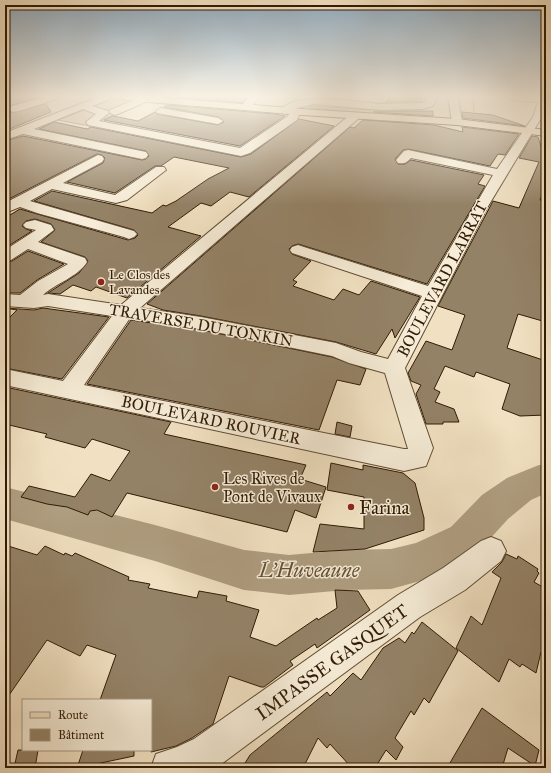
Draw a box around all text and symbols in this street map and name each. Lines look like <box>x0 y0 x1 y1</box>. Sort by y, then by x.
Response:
street label: BOULEVARD LARRAT <box>393 198 491 360</box>
place label: Le Clos des Lavandes <box>109 267 170 298</box>
marker: Le Clos des Lavandes <box>96 277 106 287</box>
street label: TRAVERSE DU TONKIN <box>107 299 295 351</box>
street label: BOULEVARD ROUVIER <box>120 392 303 448</box>
place label: Les Rives de Pont de Vivaux <box>223 469 321 506</box>
marker: Les Rives de Pont de Vivaux <box>210 482 220 492</box>
place label: Farina <box>359 496 411 519</box>
marker: Farina <box>346 502 356 512</box>
water label: L'Huveaune <box>258 558 360 582</box>
street label: IMPASSE GASQUET <box>251 599 413 725</box>
legend <box>22 699 152 751</box>
text: Route <box>58 708 88 722</box>
text: Bâtiment <box>58 728 105 742</box>

